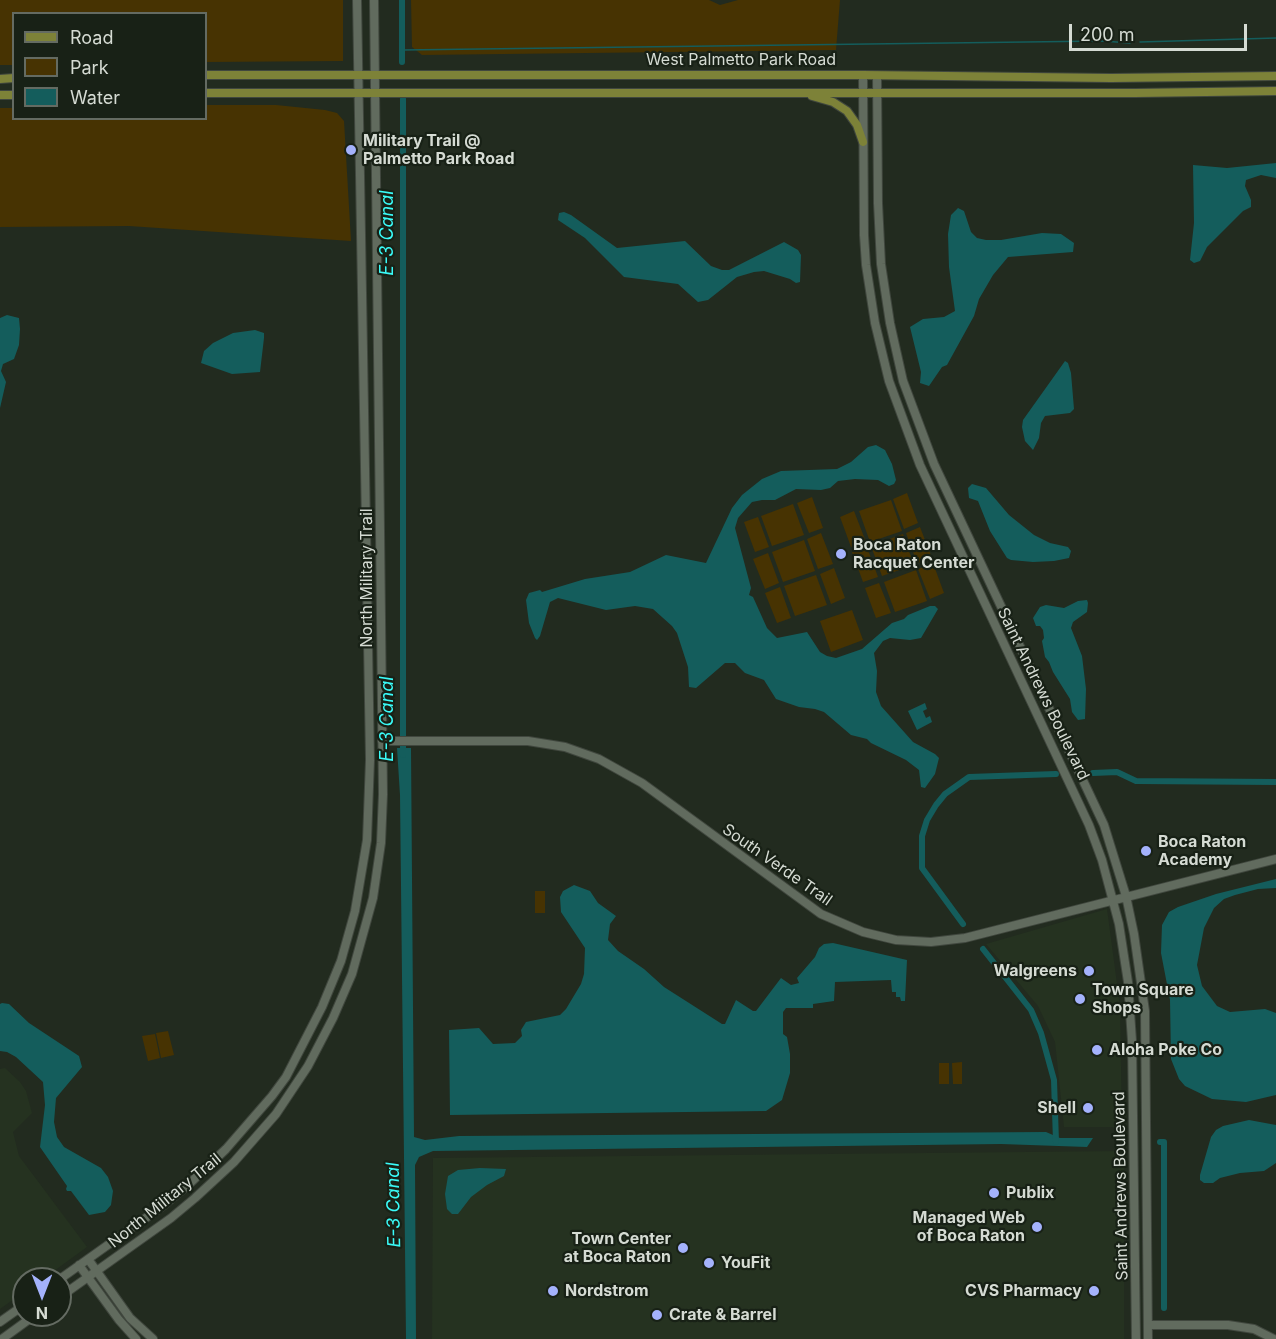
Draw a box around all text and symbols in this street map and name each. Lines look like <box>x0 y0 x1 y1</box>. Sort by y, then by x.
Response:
legend <box>12 12 207 120</box>
scale bar <box>1072 12 1250 50</box>
text: 200 m <box>1080 24 1135 45</box>
text: Road <box>70 27 113 48</box>
street label: West Palmetto Park Road <box>646 50 836 70</box>
text: Park <box>70 57 109 78</box>
text: Water <box>70 87 120 108</box>
place label: Military Trail @ Palmetto Park Road <box>363 131 514 169</box>
marker: Military Trail @ Palmetto Park Road <box>344 143 358 157</box>
water label: E-3 Canal <box>377 190 399 276</box>
street label: North Military Trail <box>357 508 377 648</box>
place label: Boca Raton Racquet Center <box>853 535 974 573</box>
marker: Boca Raton Racquet Center <box>834 547 848 561</box>
street label: Saint Andrews Boulevard <box>993 605 1093 783</box>
water label: E-3 Canal <box>377 676 399 762</box>
street label: South Verde Trail <box>718 820 836 910</box>
place label: Boca Raton Academy <box>1158 832 1246 870</box>
marker: Boca Raton Academy <box>1139 844 1153 858</box>
place label: Walgreens <box>993 961 1077 981</box>
marker: Walgreens <box>1082 964 1096 978</box>
place label: Town Square Shops <box>1092 980 1194 1018</box>
marker: Town Square Shops <box>1073 992 1087 1006</box>
place label: Aloha Poke Co <box>1109 1040 1222 1060</box>
marker: Aloha Poke Co <box>1090 1043 1104 1057</box>
street label: Saint Andrews Boulevard <box>1110 1091 1132 1281</box>
place label: Shell <box>1037 1098 1076 1118</box>
marker: Shell <box>1081 1101 1095 1115</box>
street label: North Military Trail <box>105 1150 225 1252</box>
water label: E-3 Canal <box>382 1162 406 1248</box>
place label: Publix <box>1006 1183 1054 1203</box>
marker: Publix <box>987 1186 1001 1200</box>
place label: Managed Web of Boca Raton <box>913 1208 1025 1246</box>
marker: Managed Web of Boca Raton <box>1030 1220 1044 1234</box>
place label: Town Center at Boca Raton <box>564 1229 671 1267</box>
marker: Town Center at Boca Raton <box>676 1241 690 1255</box>
place label: YouFit <box>721 1253 770 1273</box>
marker: YouFit <box>702 1256 716 1270</box>
north arrow <box>12 1267 72 1327</box>
place label: Nordstrom <box>565 1281 649 1301</box>
place label: CVS Pharmacy <box>965 1281 1082 1301</box>
marker: Nordstrom <box>546 1284 560 1298</box>
marker: CVS Pharmacy <box>1087 1284 1101 1298</box>
text: N <box>36 1303 48 1323</box>
place label: Crate & Barrel <box>669 1305 776 1325</box>
marker: Crate & Barrel <box>650 1308 664 1322</box>

